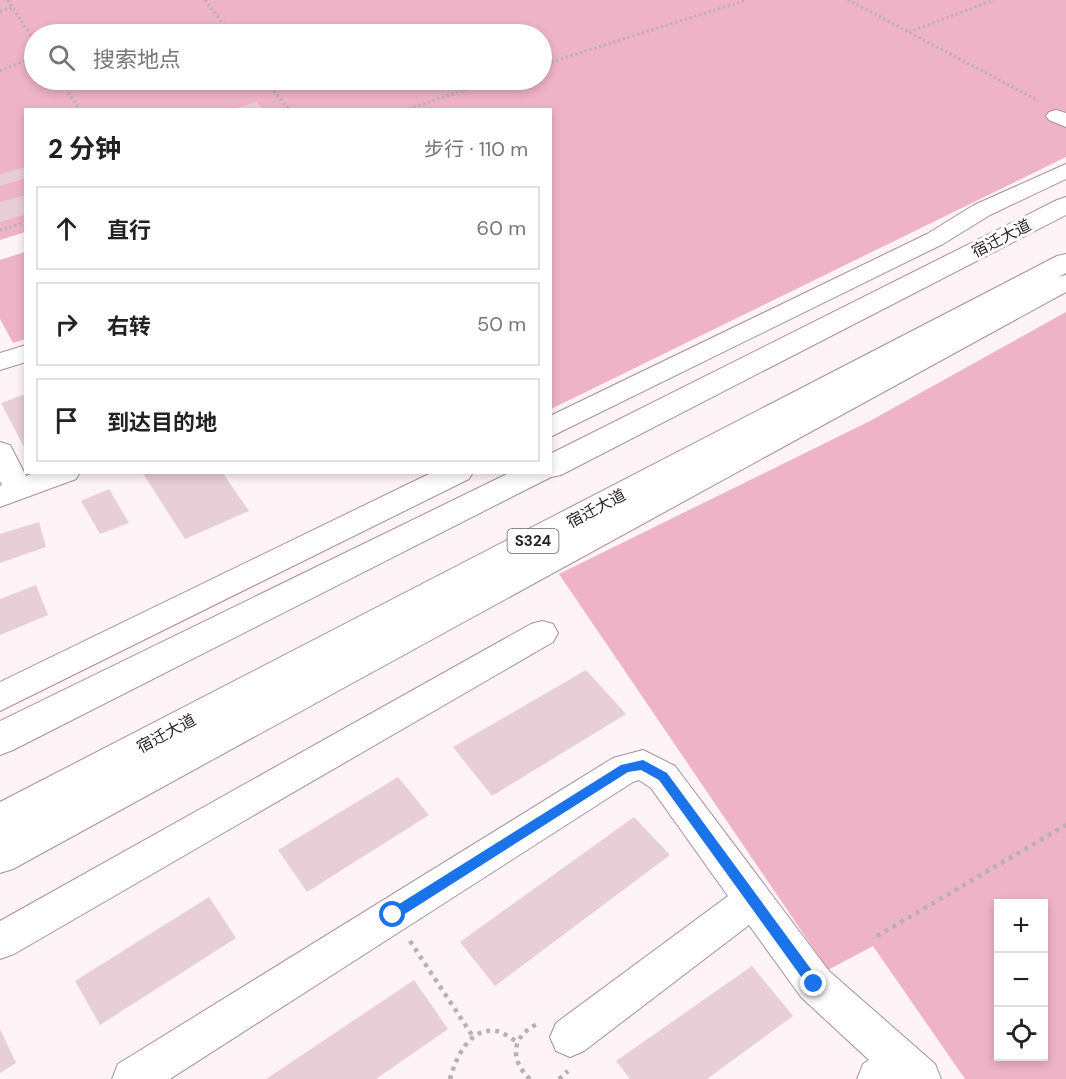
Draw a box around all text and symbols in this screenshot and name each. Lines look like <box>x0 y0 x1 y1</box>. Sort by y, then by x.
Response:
search box <box>24 24 552 90</box>
icon: search <box>45 41 78 74</box>
text: 搜索地点 <box>93 45 181 74</box>
text: 2 分钟 <box>48 132 121 166</box>
text: 步行 · 110 m <box>424 136 528 162</box>
icon: ahead <box>50 212 83 245</box>
text: 60 m <box>477 215 526 241</box>
street label: 宿迁大道 <box>968 215 1035 262</box>
text: 直行 <box>107 216 151 245</box>
icon: right <box>50 308 83 341</box>
text: 50 m <box>477 311 526 337</box>
text: 右转 <box>107 312 151 341</box>
icon: arrive <box>50 404 83 437</box>
text: 到达目的地 <box>107 408 217 437</box>
street label: 宿迁大道 <box>563 484 629 533</box>
road number: S324 <box>508 529 558 553</box>
street label: 宿迁大道 <box>133 709 199 758</box>
map controls <box>994 899 1048 1061</box>
button: + <box>994 899 1048 953</box>
route start <box>379 901 405 927</box>
button: − <box>994 953 1048 1007</box>
route end <box>800 970 826 996</box>
button: locate <box>994 1007 1048 1061</box>

